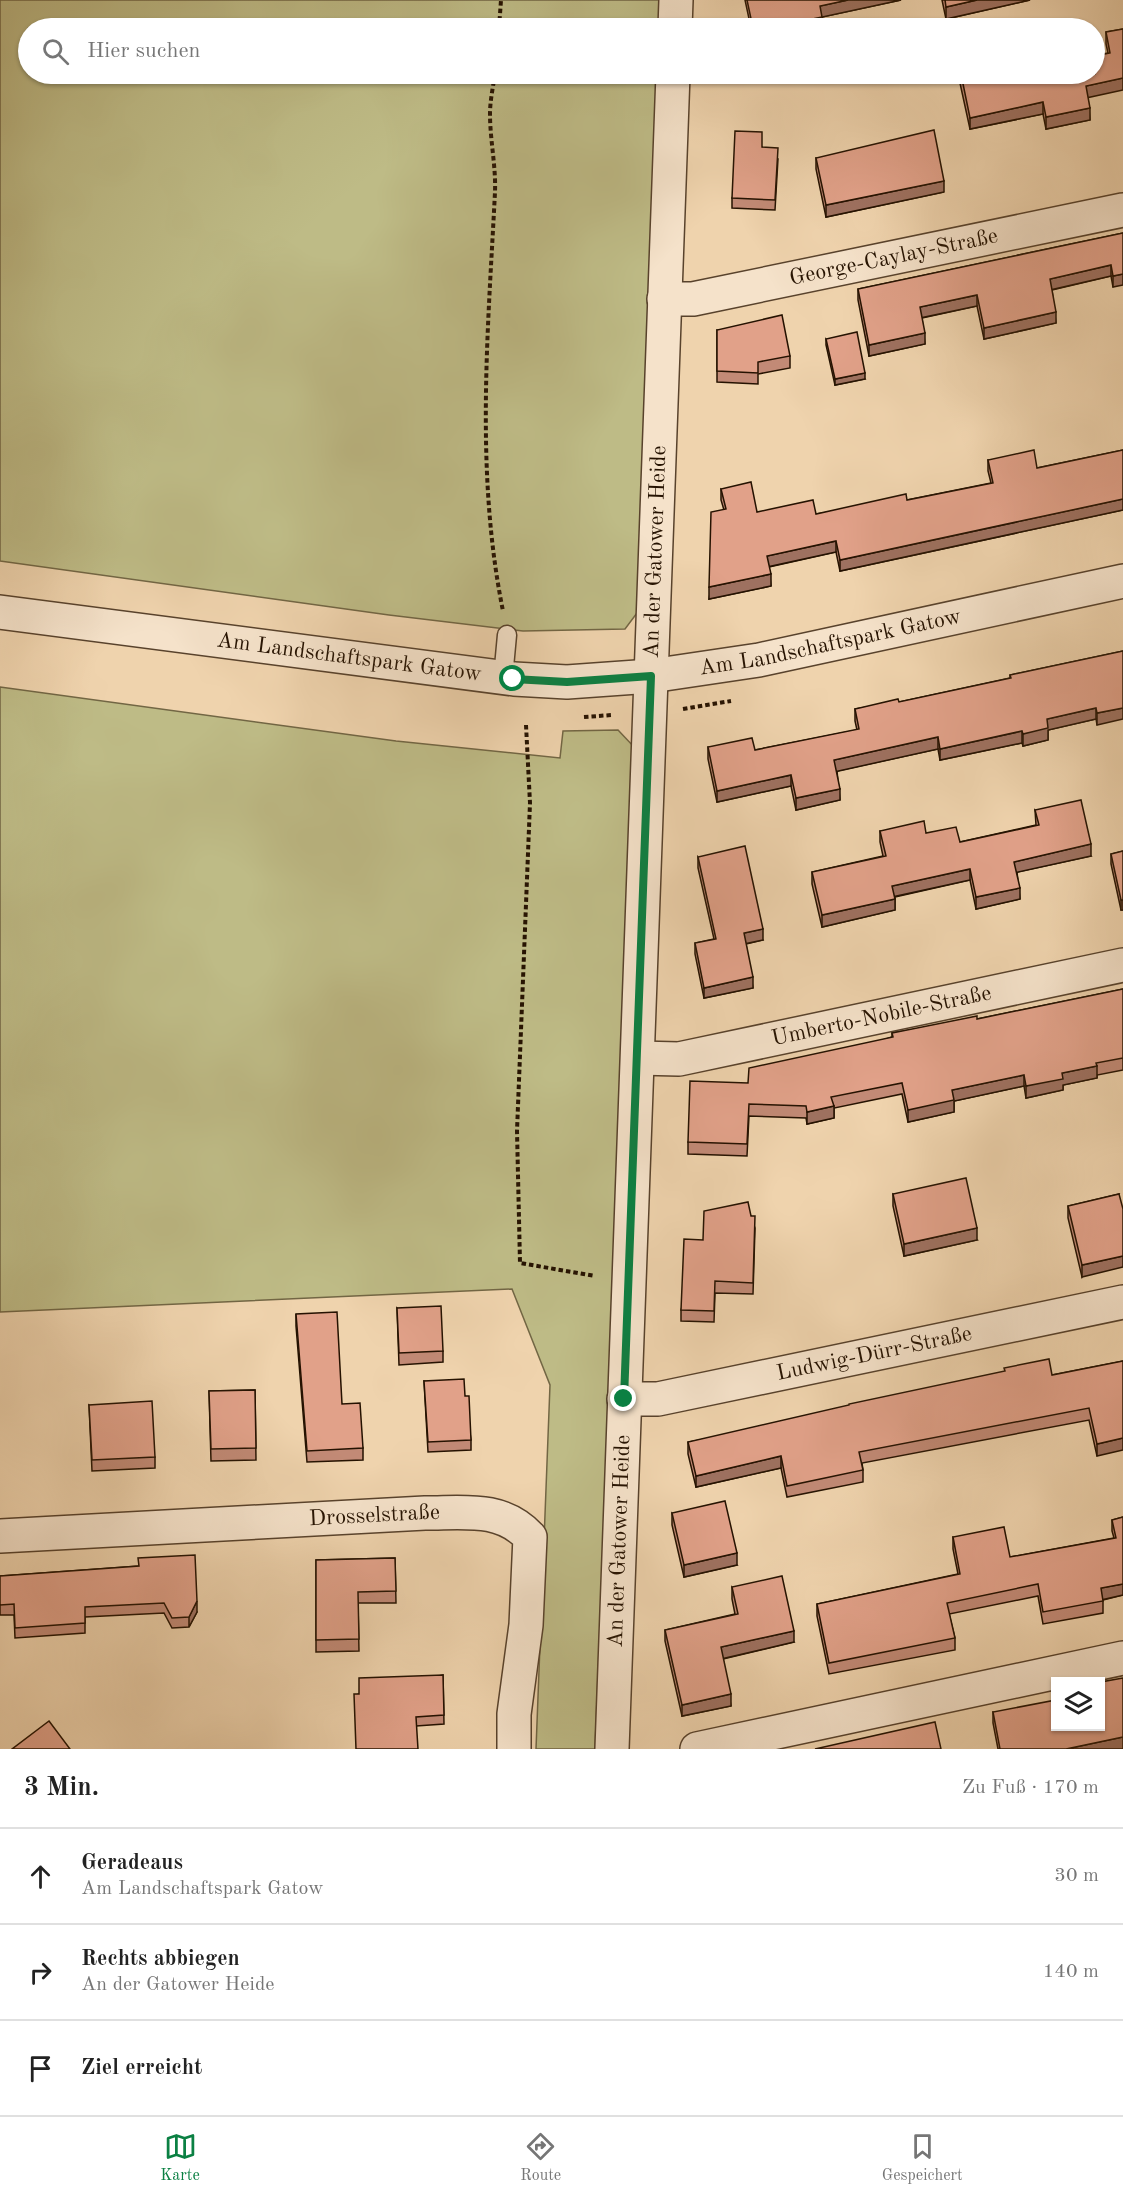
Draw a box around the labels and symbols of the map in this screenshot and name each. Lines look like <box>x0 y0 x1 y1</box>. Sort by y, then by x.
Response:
street label: George-Caylay-Straße <box>788 225 1000 290</box>
street label: An der Gatower Heide <box>641 445 670 659</box>
street label: Am Landschaftspark Gatow <box>698 605 963 680</box>
street label: Am Landschaftspark Gatow <box>215 629 483 686</box>
route start <box>499 665 525 691</box>
street label: Umberto-Nobile-Straße <box>770 982 993 1050</box>
street label: Ludwig-Dürr-Straße <box>775 1323 974 1385</box>
route end <box>610 1385 636 1411</box>
street label: An der Gatower Heide <box>605 1434 634 1648</box>
street label: Drosselstraße <box>308 1502 440 1530</box>

